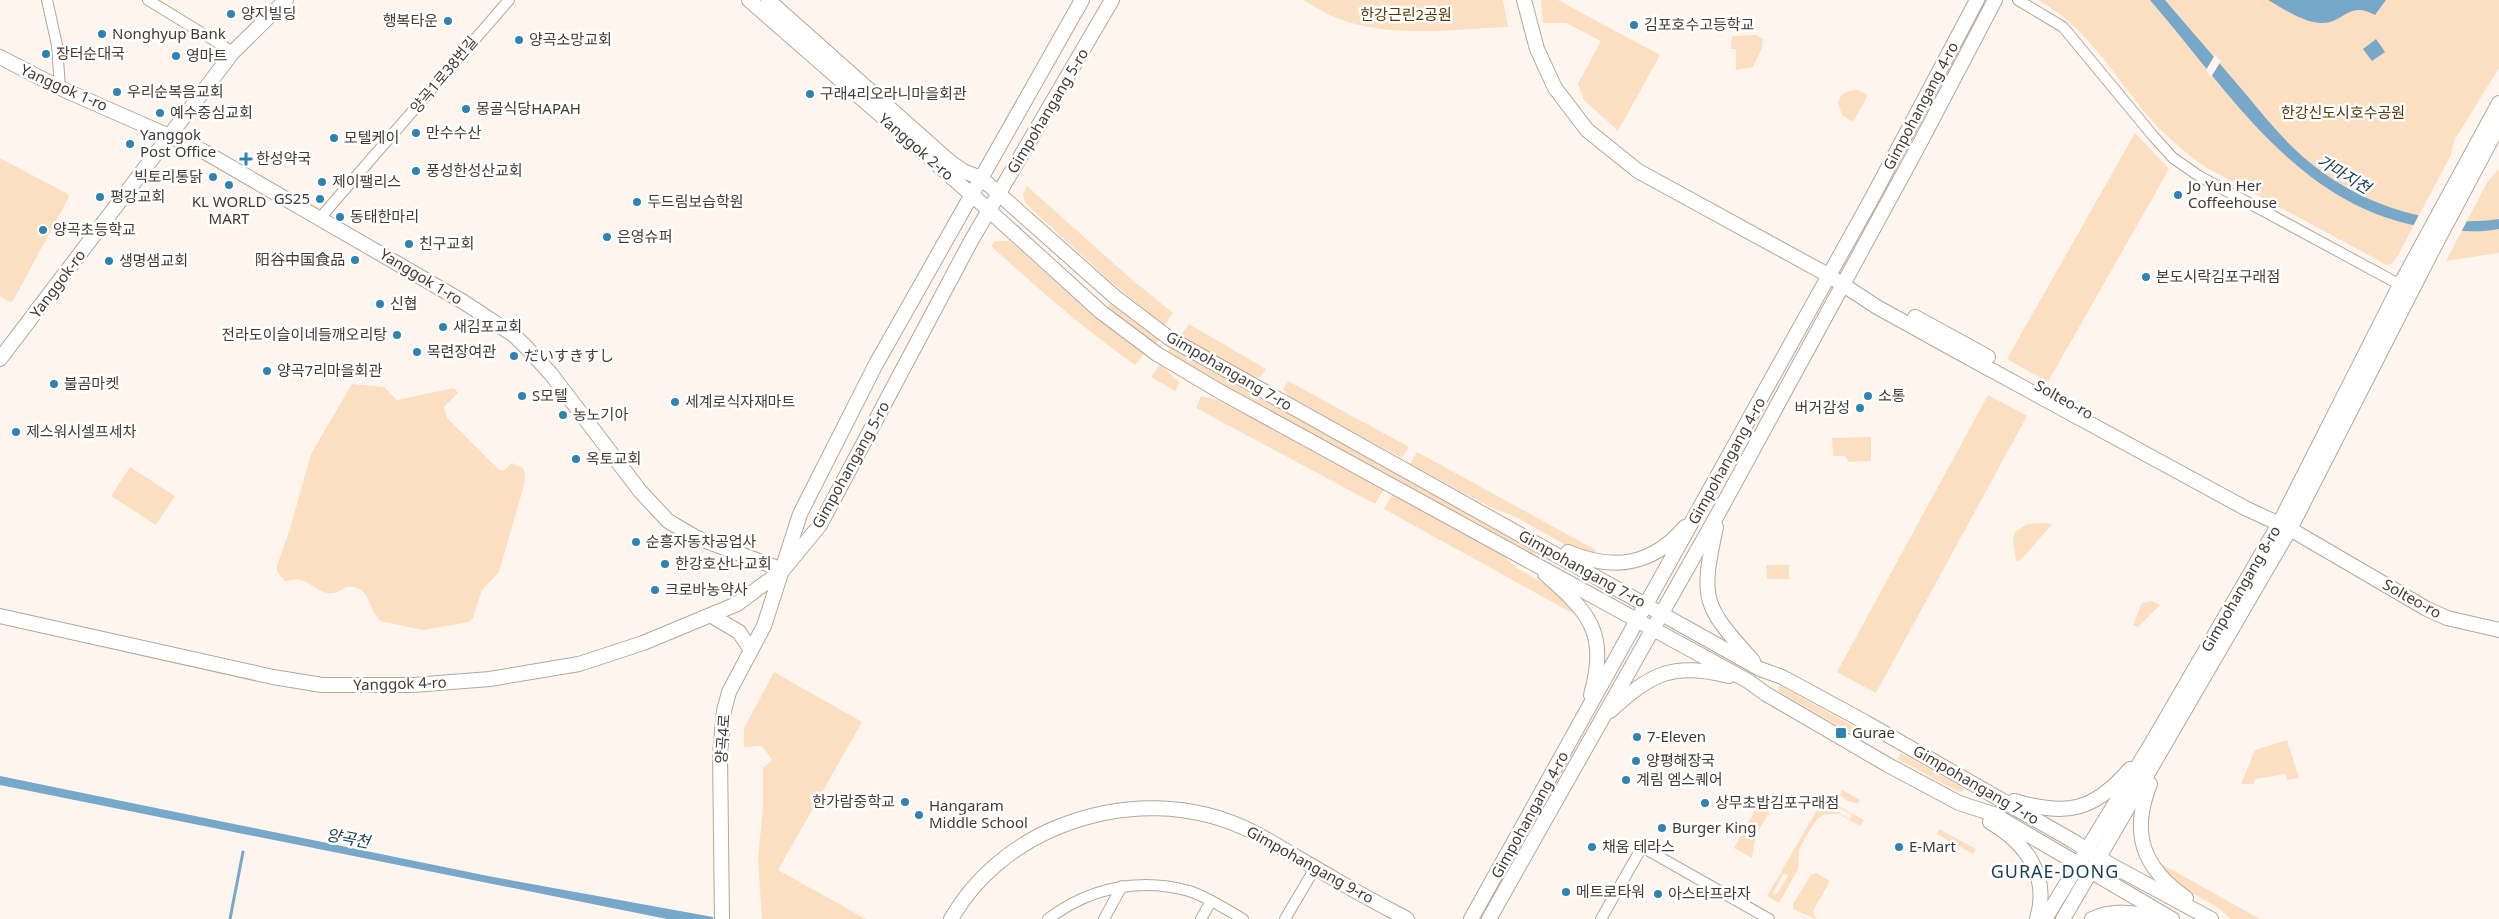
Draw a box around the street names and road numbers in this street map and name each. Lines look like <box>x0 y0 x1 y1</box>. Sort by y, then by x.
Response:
street label: 양곡1로38번길 <box>405 32 481 117</box>
street label: Gimpohangang 4-ro <box>1878 38 1962 173</box>
street label: Gimpohangang 5-ro <box>1002 44 1092 177</box>
street label: Yanggok 1-ro <box>18 59 111 115</box>
street label: Yanggok 2-ro <box>875 108 958 184</box>
street label: Yanggok 1-ro <box>376 244 467 309</box>
street label: Yanggok-ro <box>25 245 89 322</box>
street label: Gimpohangang 7-ro <box>1163 326 1296 414</box>
street label: Solteo-ro <box>2032 375 2097 423</box>
street label: Gimpohangang 4-ro <box>1683 393 1769 528</box>
street label: Gimpohangang 5-ro <box>807 397 893 532</box>
street label: Gimpohangang 8-ro <box>2196 522 2284 655</box>
street label: Gimpohangang 7-ro <box>1515 525 1650 611</box>
street label: Solteo-ro <box>2380 574 2445 622</box>
street label: Yanggok 4-ro <box>353 671 447 695</box>
street label: 양곡4로 <box>710 713 734 765</box>
street label: Gimpohangang 7-ro <box>1910 740 2043 828</box>
street label: Gimpohangang 4-ro <box>1486 747 1572 882</box>
street label: Gimpohangang 9-ro <box>1243 821 1378 907</box>

